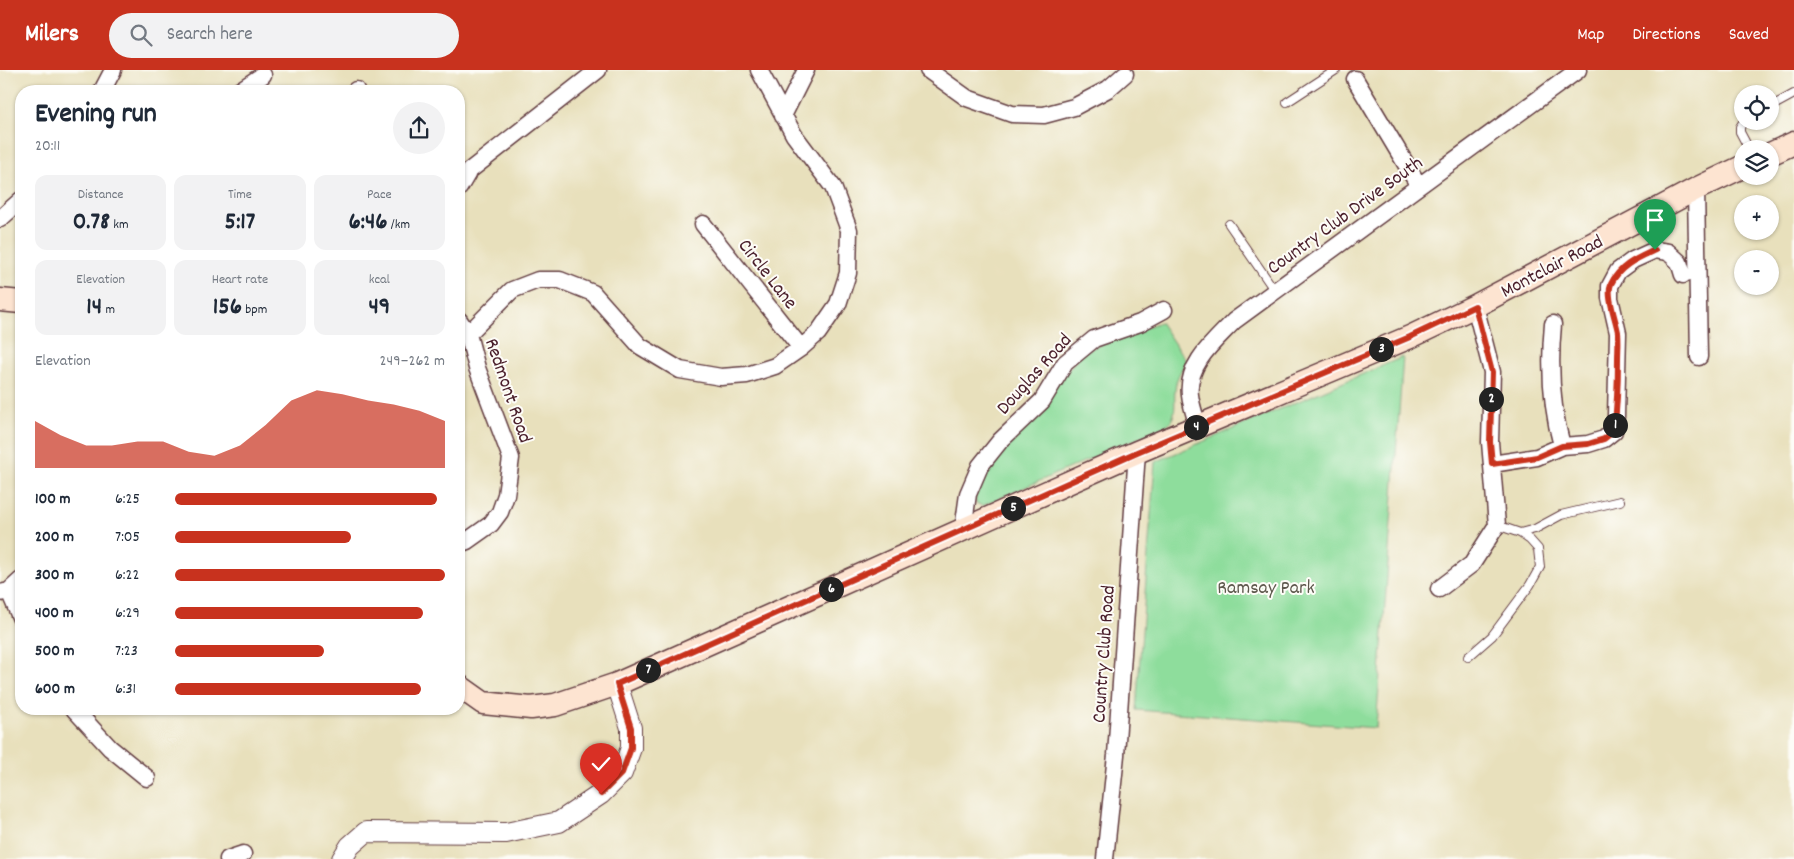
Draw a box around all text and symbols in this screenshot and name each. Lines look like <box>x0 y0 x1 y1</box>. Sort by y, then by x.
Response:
search box <box>109 13 459 58</box>
text: Milers <box>25 18 79 52</box>
icon: search <box>127 21 155 49</box>
text: Search here <box>167 22 253 49</box>
text: Map <box>1577 23 1604 48</box>
text: Directions <box>1632 23 1701 48</box>
text: Saved <box>1729 23 1769 48</box>
map controls <box>1734 85 1779 295</box>
button: locate <box>1734 85 1779 130</box>
text: Evening run <box>35 96 157 136</box>
button: share <box>393 102 445 154</box>
text: 20:11 <box>35 135 60 158</box>
button: layers <box>1734 140 1779 185</box>
street label: Country Club Drive South <box>1262 150 1429 283</box>
text: Distance <box>78 185 124 205</box>
text: Time <box>228 185 252 205</box>
text: Pace <box>367 185 392 205</box>
button: + <box>1734 195 1779 240</box>
pin <box>1634 199 1676 250</box>
text: 0.78 <box>73 205 110 241</box>
text: 5:17 <box>225 205 255 241</box>
text: 6:46 <box>349 205 388 241</box>
icon: arrive <box>1641 206 1669 234</box>
text: km <box>110 215 129 235</box>
text: /km <box>388 215 410 235</box>
street label: Montclair Road <box>1496 229 1609 306</box>
street label: Circle Lane <box>730 234 803 316</box>
button: − <box>1734 250 1779 295</box>
text: Elevation <box>76 270 125 290</box>
text: Heart rate <box>212 270 268 290</box>
text: kcal <box>369 270 390 290</box>
text: 14 <box>86 290 102 326</box>
text: 156 <box>213 290 242 326</box>
text: 49 <box>368 290 390 326</box>
text: m <box>102 300 115 320</box>
text: bpm <box>242 300 267 320</box>
street label: Douglas Road <box>991 328 1079 422</box>
street label: Redmont Road <box>476 335 538 447</box>
pin: 3 <box>1368 336 1394 362</box>
text: 3 <box>1378 339 1385 359</box>
text: Elevation <box>35 350 91 373</box>
text: 249–262 m <box>380 350 445 373</box>
pin: 2 <box>1478 386 1504 412</box>
text: 2 <box>1488 389 1495 409</box>
pin: 1 <box>1602 412 1628 438</box>
pin: 4 <box>1184 414 1208 440</box>
text: 1 <box>1614 415 1617 435</box>
text: 4 <box>1194 417 1199 437</box>
text: 100 m <box>35 488 71 511</box>
text: 6:25 <box>115 488 140 511</box>
pin: 5 <box>1000 496 1026 520</box>
text: 5 <box>1010 498 1017 518</box>
text: 200 m <box>35 526 74 549</box>
text: 7:05 <box>115 526 140 549</box>
text: 300 m <box>35 564 74 587</box>
text: 6:22 <box>115 564 139 587</box>
park label: Ramsay Park <box>1217 575 1315 603</box>
pin: 6 <box>818 576 844 602</box>
text: 6 <box>828 579 835 599</box>
street label: Country Club Road <box>1086 584 1124 724</box>
text: 400 m <box>35 602 74 625</box>
text: 6:29 <box>115 602 140 625</box>
text: 500 m <box>35 640 75 663</box>
text: 7:23 <box>115 640 138 663</box>
pin: 7 <box>636 658 660 682</box>
text: 7 <box>646 660 651 680</box>
text: 600 m <box>35 678 75 701</box>
text: 6:31 <box>115 678 136 701</box>
pin <box>580 743 622 794</box>
icon: check <box>587 750 615 778</box>

